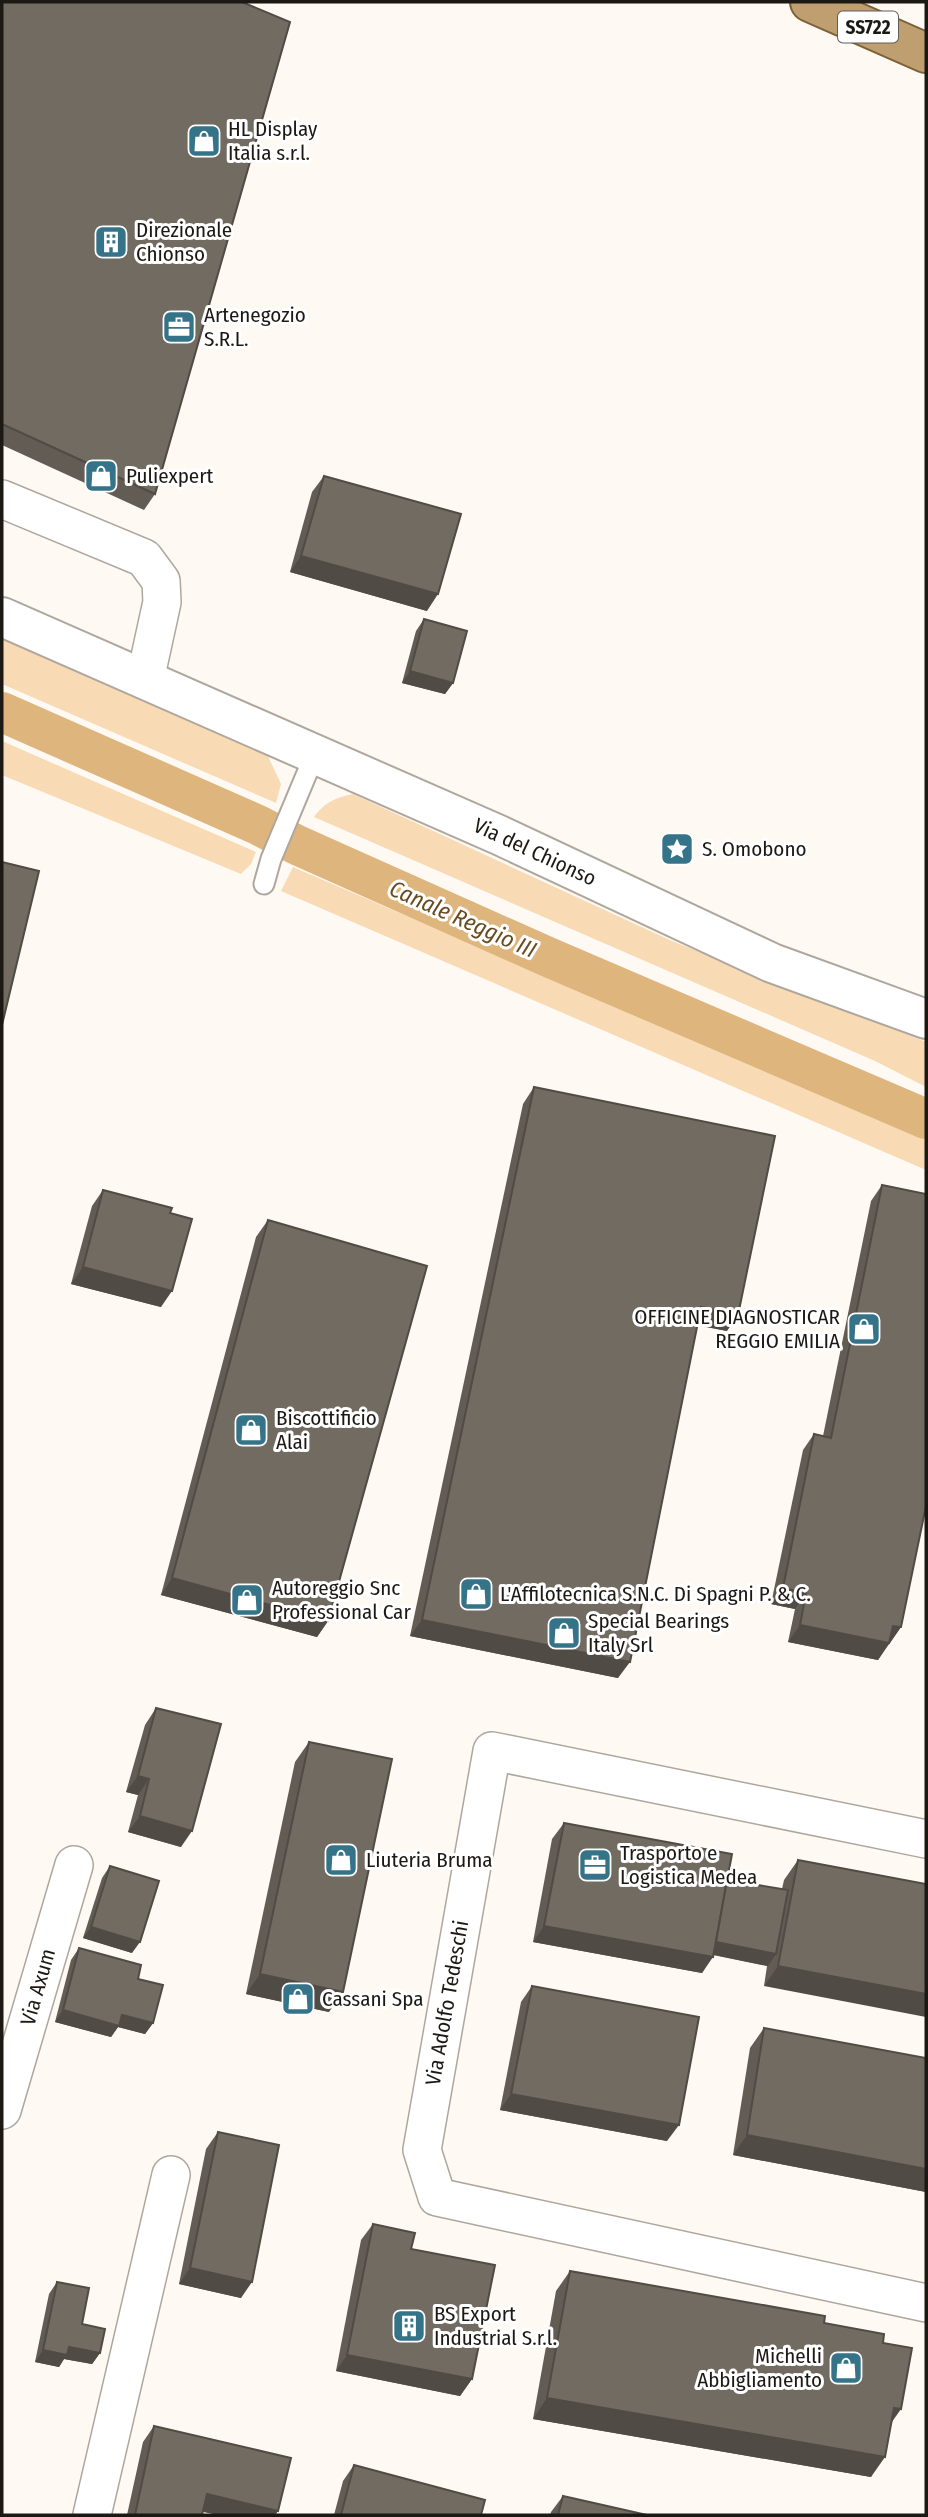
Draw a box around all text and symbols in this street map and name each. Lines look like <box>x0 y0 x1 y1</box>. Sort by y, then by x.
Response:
road number: SS722 <box>838 12 898 42</box>
place label: HL Display Italia s.r.l. <box>228 116 318 166</box>
shop icon: HL Display Italia s.r.l. <box>185 122 223 160</box>
place label: Direzionale Chionso <box>136 217 232 267</box>
building icon: Direzionale Chionso <box>92 223 130 261</box>
place label: Artenegozio S.R.L. <box>204 302 306 352</box>
office icon: Artenegozio S.R.L. <box>160 308 198 346</box>
shop icon: Puliexpert <box>82 457 120 495</box>
place label: Puliexpert <box>126 463 214 489</box>
street label: Via del Chionso <box>470 812 600 892</box>
place icon: S. Omobono <box>658 830 696 868</box>
place label: S. Omobono <box>702 836 807 862</box>
water label: Canale Reggio III <box>385 874 541 964</box>
place label: OFFICINE DIAGNOSTICAR REGGIO EMILIA <box>634 1304 841 1354</box>
shop icon: OFFICINE DIAGNOSTICAR REGGIO EMILIA <box>845 1310 883 1348</box>
place label: Biscottificio Alai <box>276 1405 377 1455</box>
shop icon: Biscottificio Alai <box>232 1411 270 1449</box>
place label: Autoreggio Snc Professional Car <box>272 1575 411 1625</box>
shop icon: L'Affilotecnica S.N.C. Di Spagni P. & C. <box>457 1575 495 1613</box>
shop icon: Autoreggio Snc Professional Car <box>228 1581 266 1619</box>
place label: L'Affilotecnica S.N.C. Di Spagni P. & C. <box>500 1581 811 1607</box>
place label: Special Bearings Italy Srl <box>588 1608 729 1658</box>
shop icon: Special Bearings Italy Srl <box>545 1614 583 1652</box>
place label: Trasporto e Logistica Medea <box>620 1840 757 1890</box>
shop icon: Liuteria Bruma <box>322 1841 360 1879</box>
office icon: Trasporto e Logistica Medea <box>576 1846 614 1884</box>
place label: Liuteria Bruma <box>366 1847 493 1873</box>
street label: Via Adolfo Tedeschi <box>420 1918 474 2088</box>
street label: Via Axum <box>15 1946 61 2028</box>
shop icon: Cassani Spa <box>279 1980 317 2018</box>
place label: Cassani Spa <box>322 1986 423 2012</box>
place label: BS Export Industrial S.r.l. <box>434 2301 557 2351</box>
building icon: BS Export Industrial S.r.l. <box>390 2307 428 2345</box>
place label: Michelli Abbigliamento <box>697 2343 822 2393</box>
shop icon: Michelli Abbigliamento <box>827 2349 865 2387</box>

